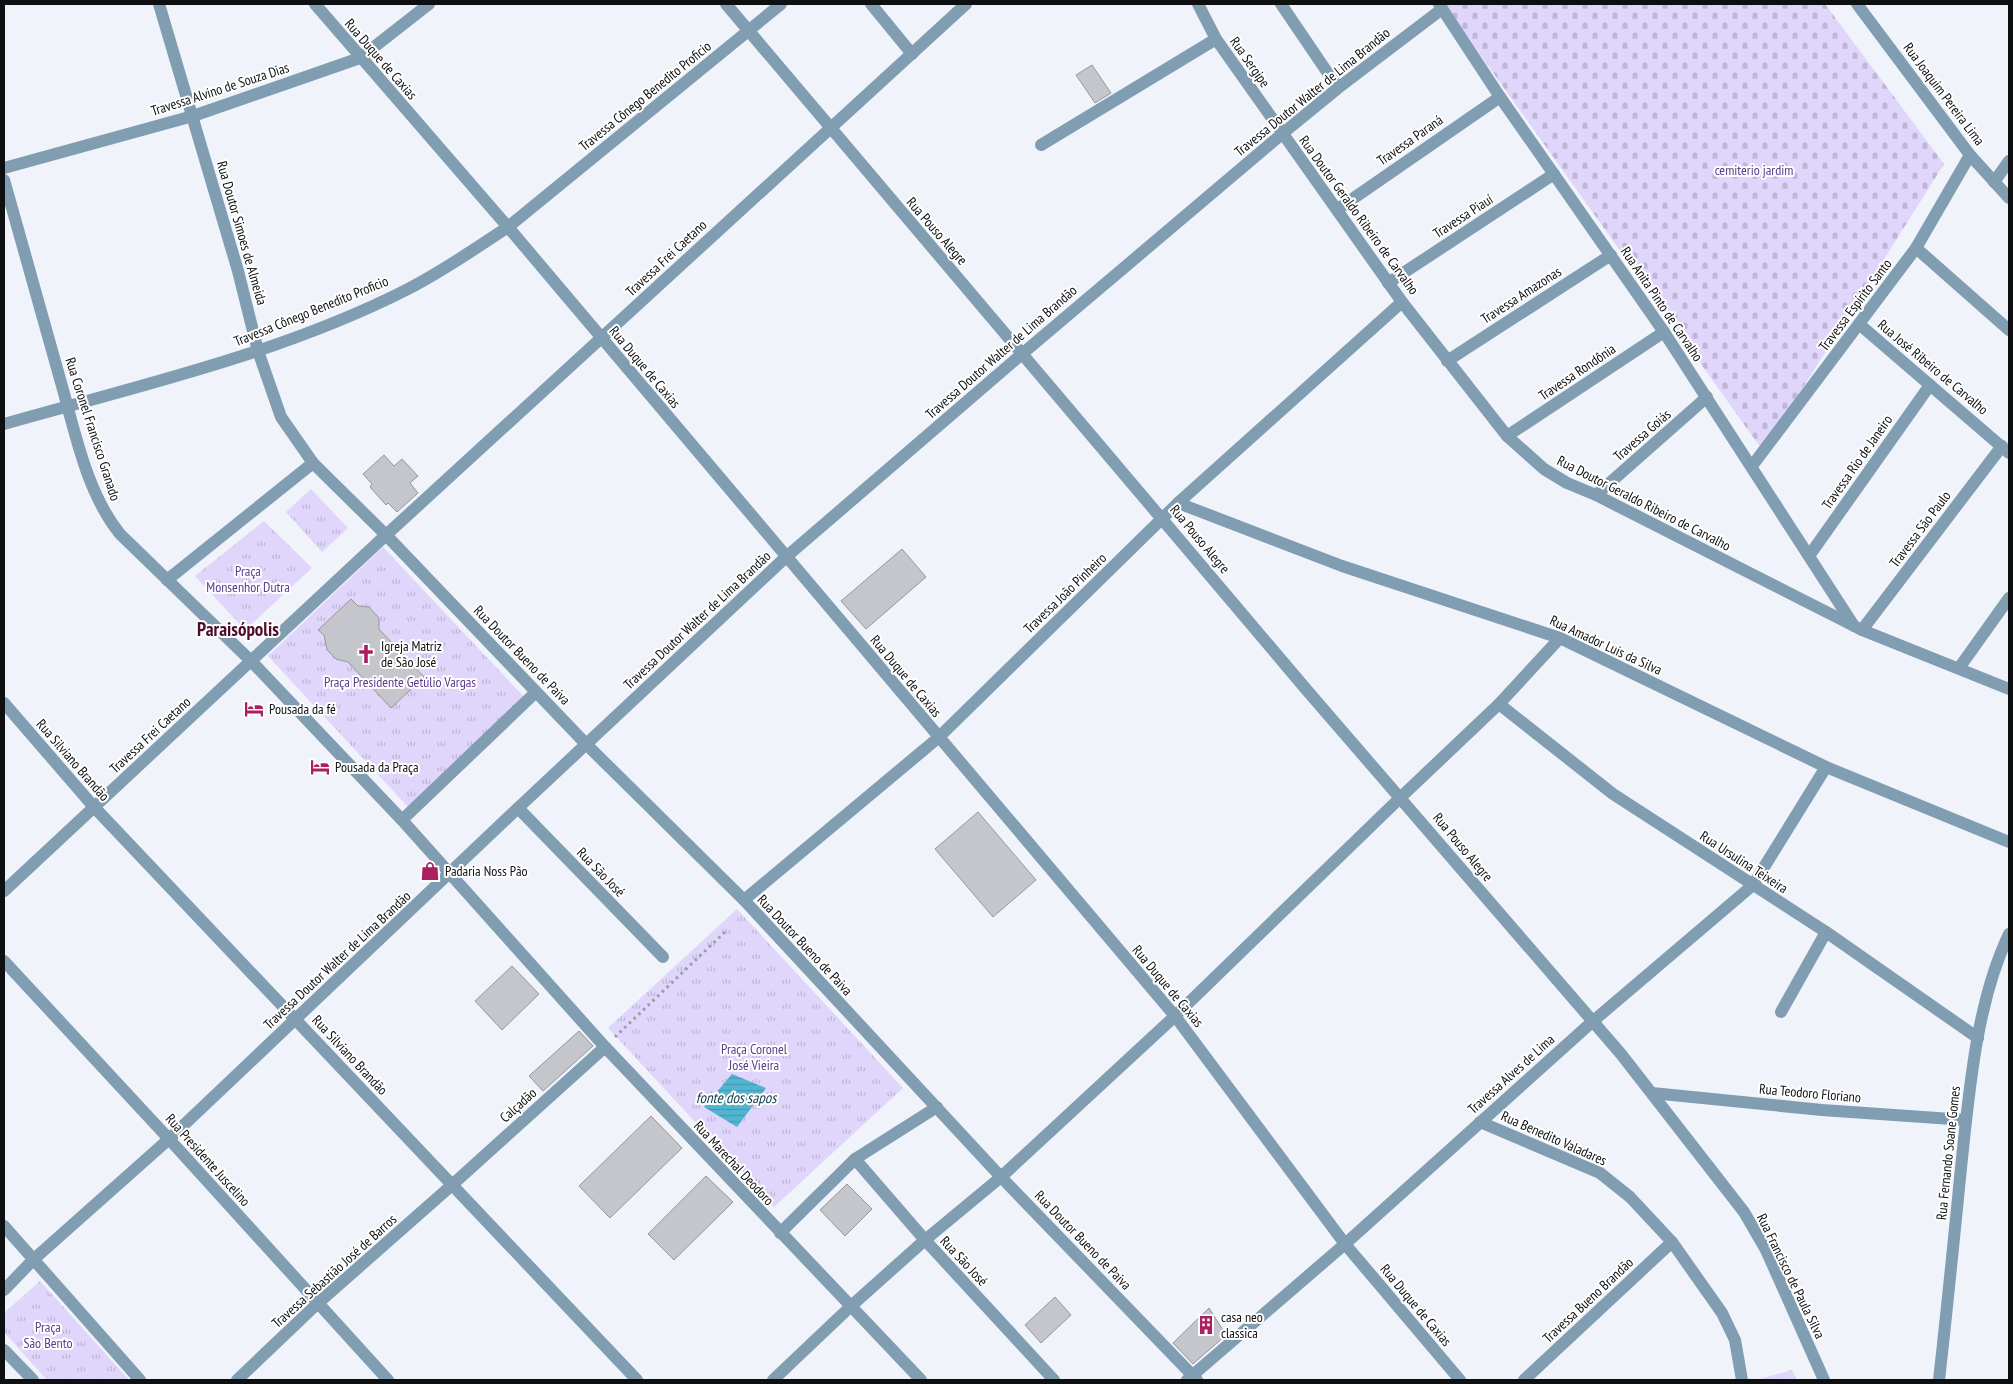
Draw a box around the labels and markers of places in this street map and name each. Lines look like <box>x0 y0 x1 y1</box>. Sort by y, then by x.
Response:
place label: Igreja Matriz de São José <box>381 637 442 671</box>
church icon: Igreja Matriz de São José <box>355 643 377 665</box>
hotel icon: Pousada da fé <box>243 698 265 720</box>
place label: Pousada da fé <box>269 700 336 718</box>
hotel icon: Pousada da Praça <box>309 756 331 778</box>
place label: Pousada da Praça <box>335 758 419 776</box>
shop icon: Padaria Noss Pão <box>419 860 441 882</box>
place label: Padaria Noss Pão <box>445 862 528 880</box>
place label: casa neo classica <box>1221 1308 1263 1342</box>
building icon: casa neo classica <box>1195 1314 1217 1336</box>

